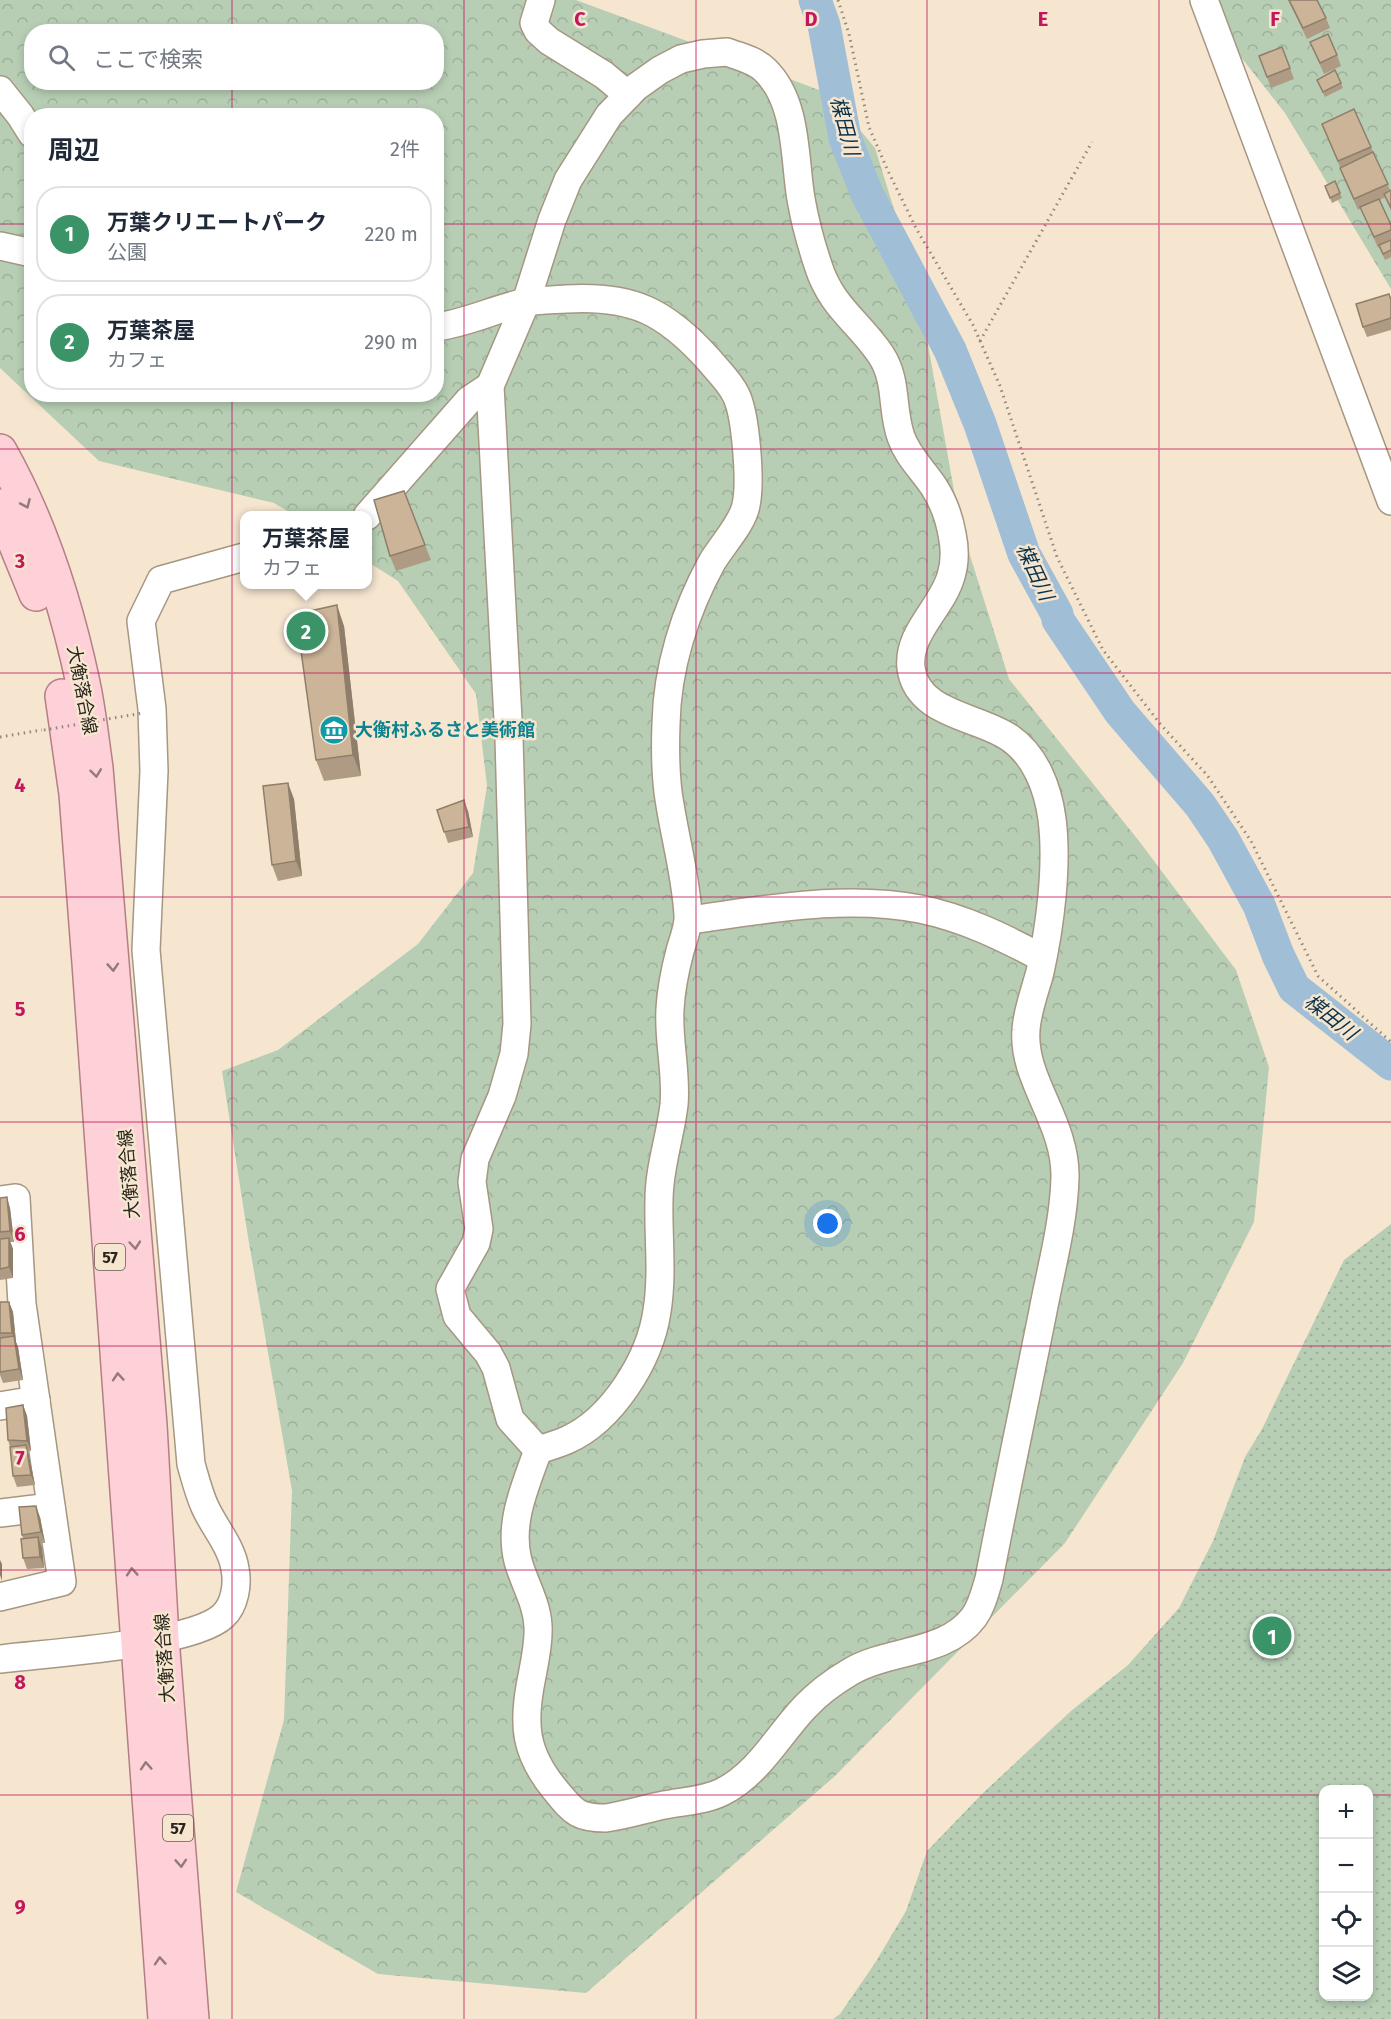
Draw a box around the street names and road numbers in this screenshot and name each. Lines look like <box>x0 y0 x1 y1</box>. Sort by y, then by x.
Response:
street label: 大衡落合線 <box>63 644 101 736</box>
street label: 大衡落合線 <box>114 1128 144 1220</box>
road number: 57 <box>95 1244 125 1270</box>
street label: 大衡落合線 <box>151 1612 179 1704</box>
road number: 57 <box>163 1815 193 1841</box>

